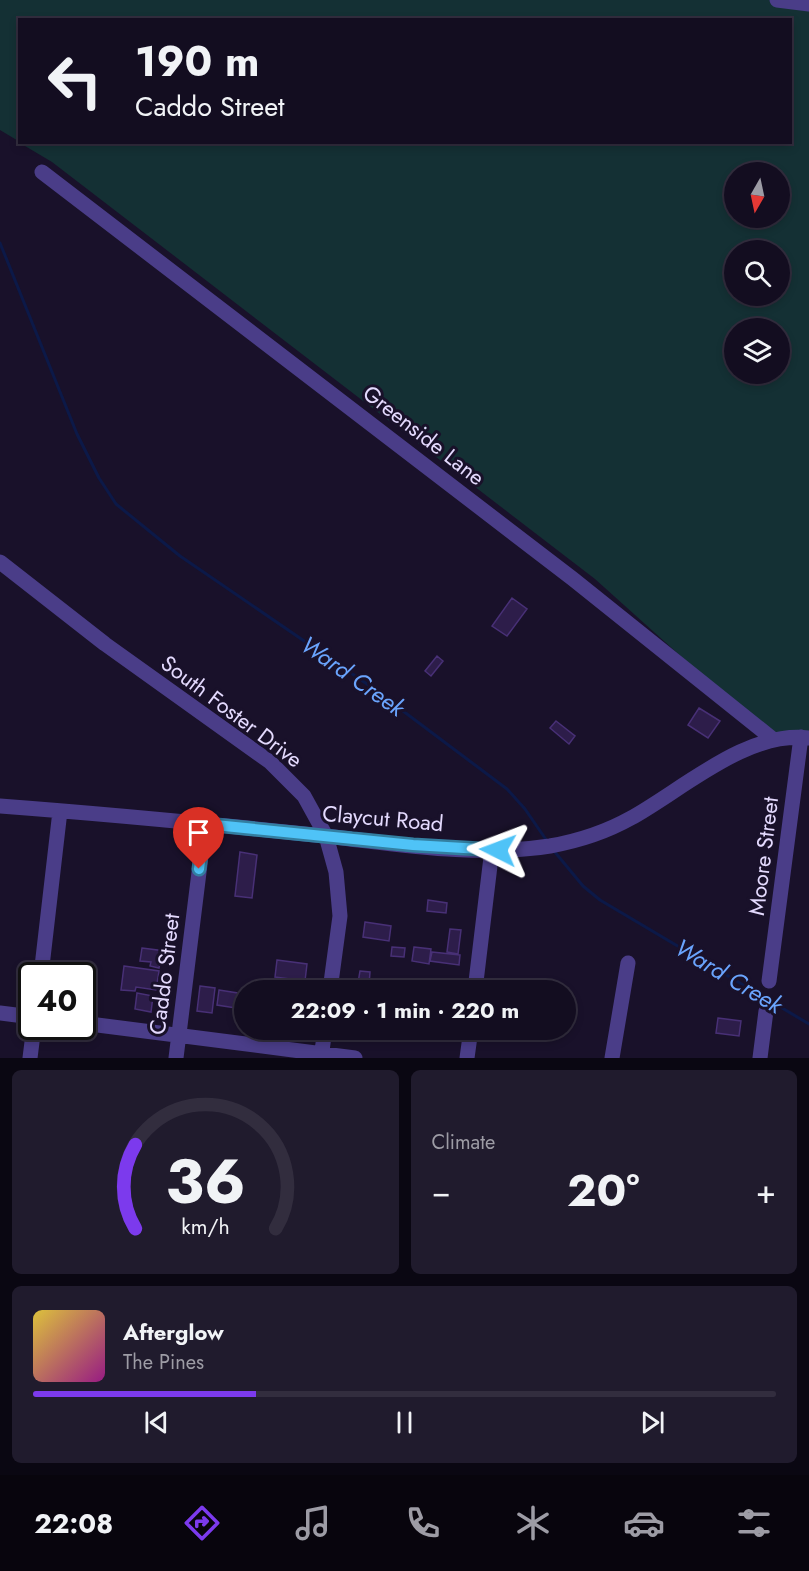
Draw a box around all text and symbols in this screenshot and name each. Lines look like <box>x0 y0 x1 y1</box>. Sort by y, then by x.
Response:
text: 190 m <box>135 31 259 92</box>
icon: left <box>36 42 114 120</box>
text: Caddo Street <box>135 87 285 126</box>
north arrow <box>724 162 790 228</box>
map controls <box>724 162 790 384</box>
button: search <box>724 240 790 306</box>
button: layers <box>724 318 790 384</box>
street label: Greenside Lane <box>356 377 492 493</box>
water label: Ward Creek <box>294 627 414 726</box>
street label: South Foster Drive <box>155 647 309 775</box>
street label: Moore Street <box>740 794 786 917</box>
street label: Claycut Road <box>321 797 445 839</box>
pin <box>173 807 224 869</box>
icon: arrive <box>182 816 215 849</box>
position arrow <box>466 818 530 882</box>
street label: Caddo Street <box>141 911 187 1036</box>
water label: Ward Creek <box>668 930 791 1023</box>
speed limit sign: 40 <box>18 962 96 1040</box>
text: 22:09 · 1 min · 220 m <box>291 994 519 1026</box>
text: Climate <box>432 1128 495 1157</box>
text: 36 <box>165 1136 245 1226</box>
text: 20° <box>567 1158 640 1223</box>
text: − <box>432 1168 451 1215</box>
text: + <box>756 1168 776 1215</box>
text: km/h <box>181 1211 229 1242</box>
text: Afterglow <box>123 1316 224 1348</box>
text: The Pines <box>123 1348 204 1377</box>
icon: previous <box>140 1406 173 1439</box>
icon: pause <box>388 1406 421 1439</box>
icon: next <box>636 1406 669 1439</box>
icon: directions <box>181 1502 223 1544</box>
icon: music <box>292 1502 334 1544</box>
icon: phone <box>402 1502 444 1544</box>
icon: climate <box>512 1502 554 1544</box>
icon: car <box>623 1502 665 1544</box>
icon: filters <box>733 1502 775 1544</box>
text: 22:08 <box>34 1504 113 1543</box>

